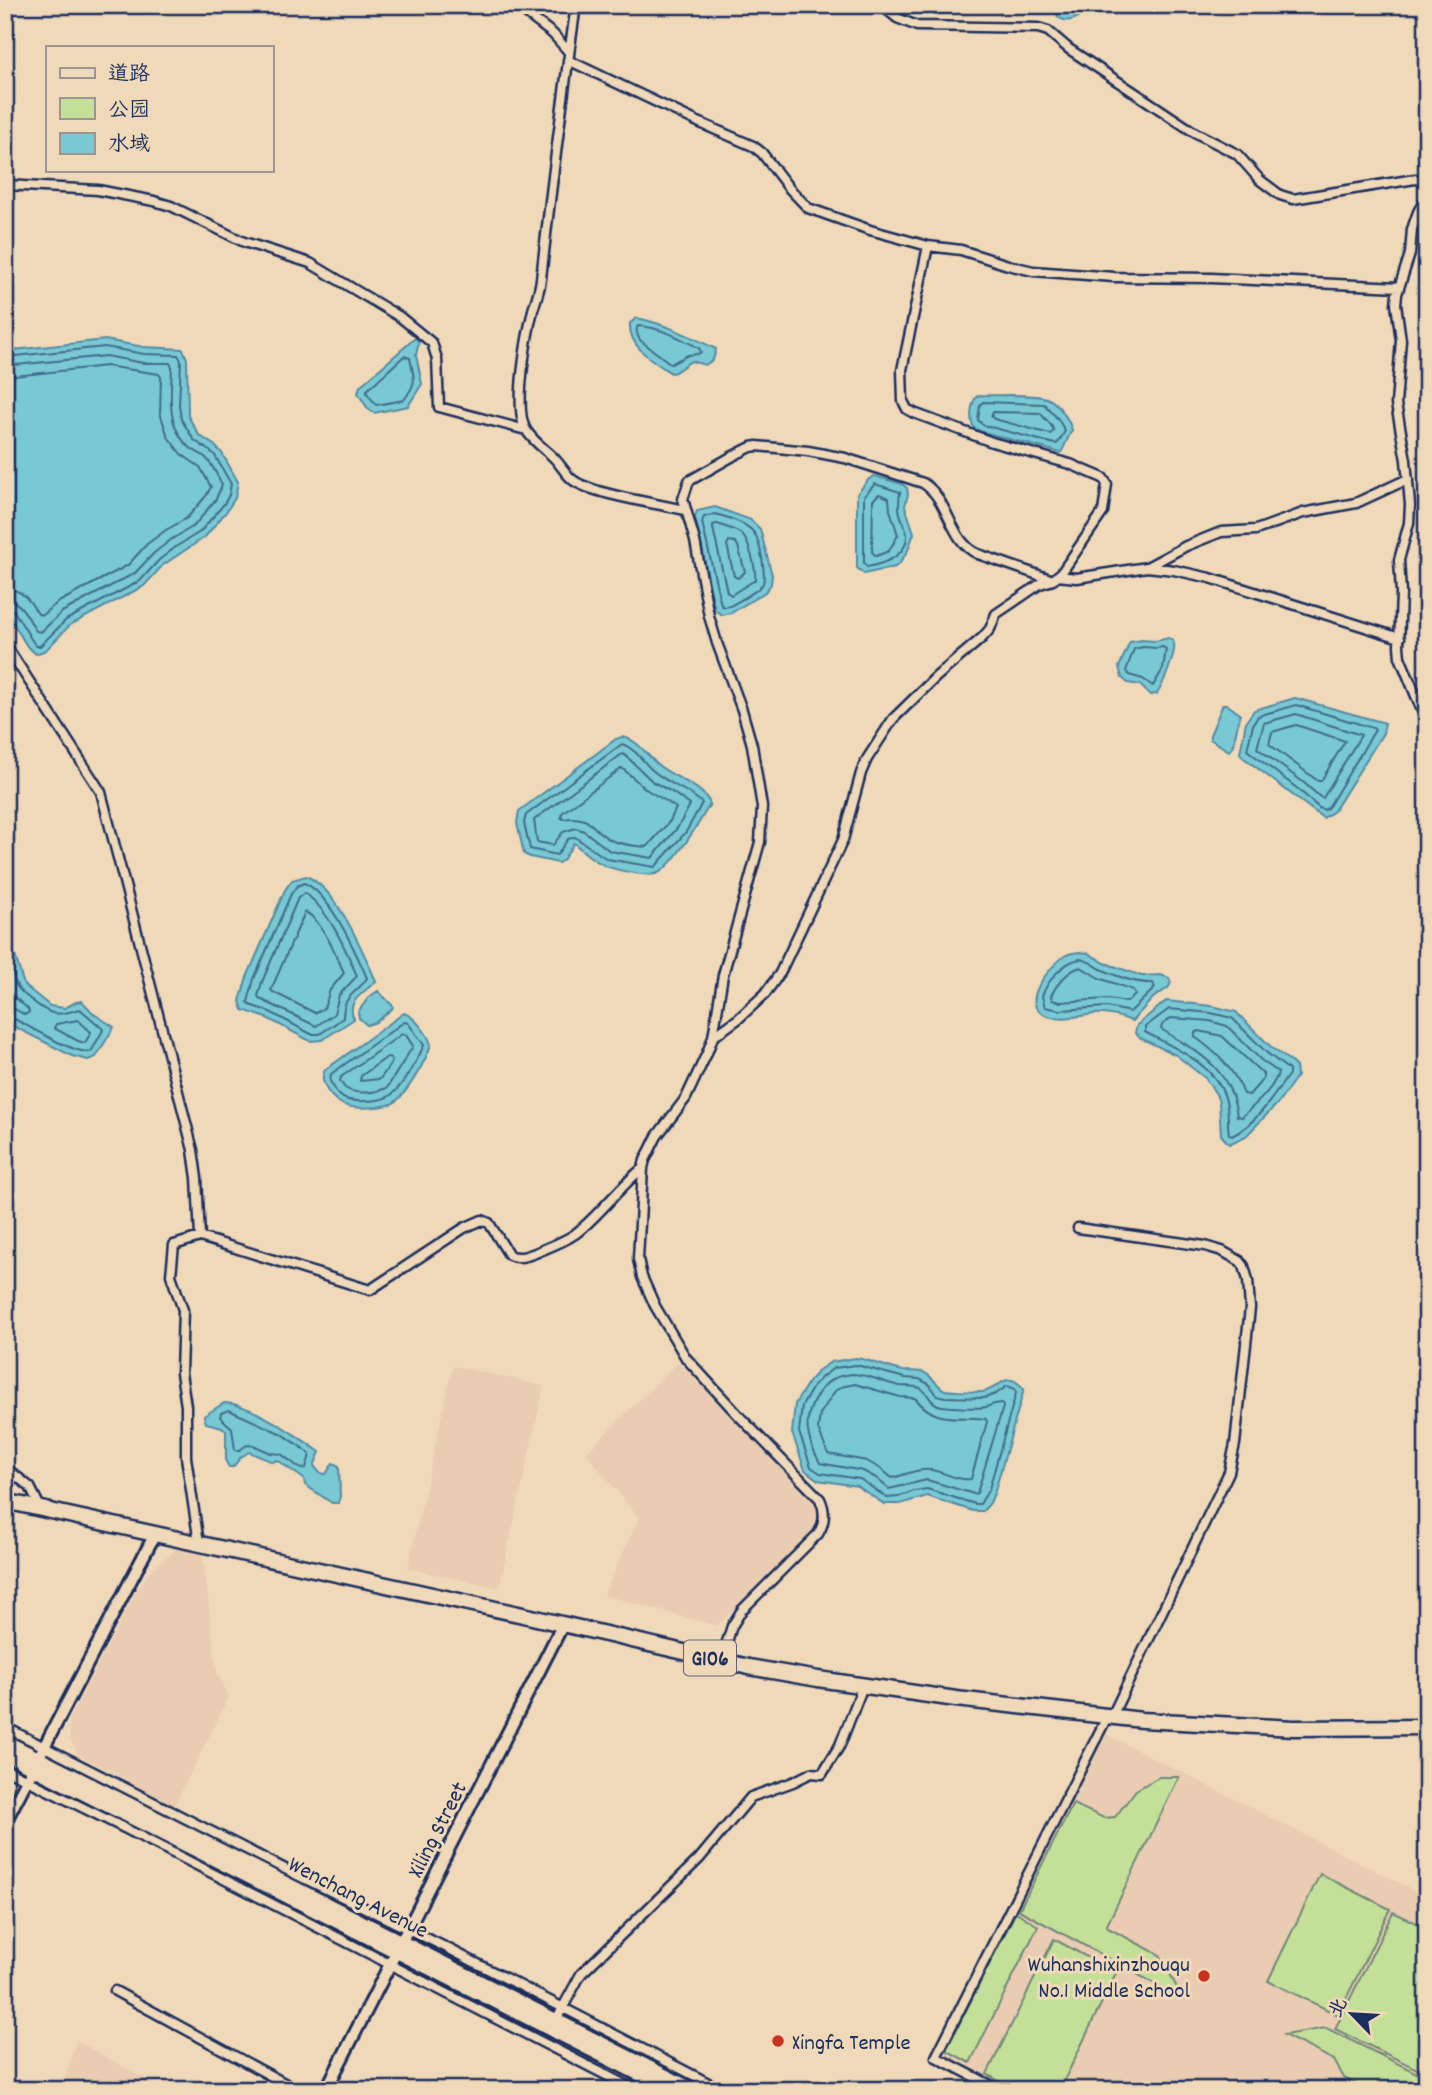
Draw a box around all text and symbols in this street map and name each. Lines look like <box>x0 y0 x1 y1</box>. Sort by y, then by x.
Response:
legend <box>46 46 273 172</box>
text: 道路 <box>108 61 150 91</box>
text: 公园 <box>108 97 150 127</box>
text: 水域 <box>108 131 150 161</box>
road number: G106 <box>684 1640 736 1676</box>
street label: Xiling Street <box>401 1777 477 1884</box>
street label: Wenchang Avenue <box>282 1850 433 1949</box>
place label: Wuhanshixinzhouqu No.1 Middle School <box>1028 1950 1191 2009</box>
marker: Wuhanshixinzhouqu No.1 Middle School <box>1196 1968 1212 1984</box>
north arrow <box>1316 1980 1386 2050</box>
text: 北 <box>1324 1994 1356 2023</box>
place label: Xingfa Temple <box>792 2028 911 2061</box>
marker: Xingfa Temple <box>770 2033 786 2049</box>

